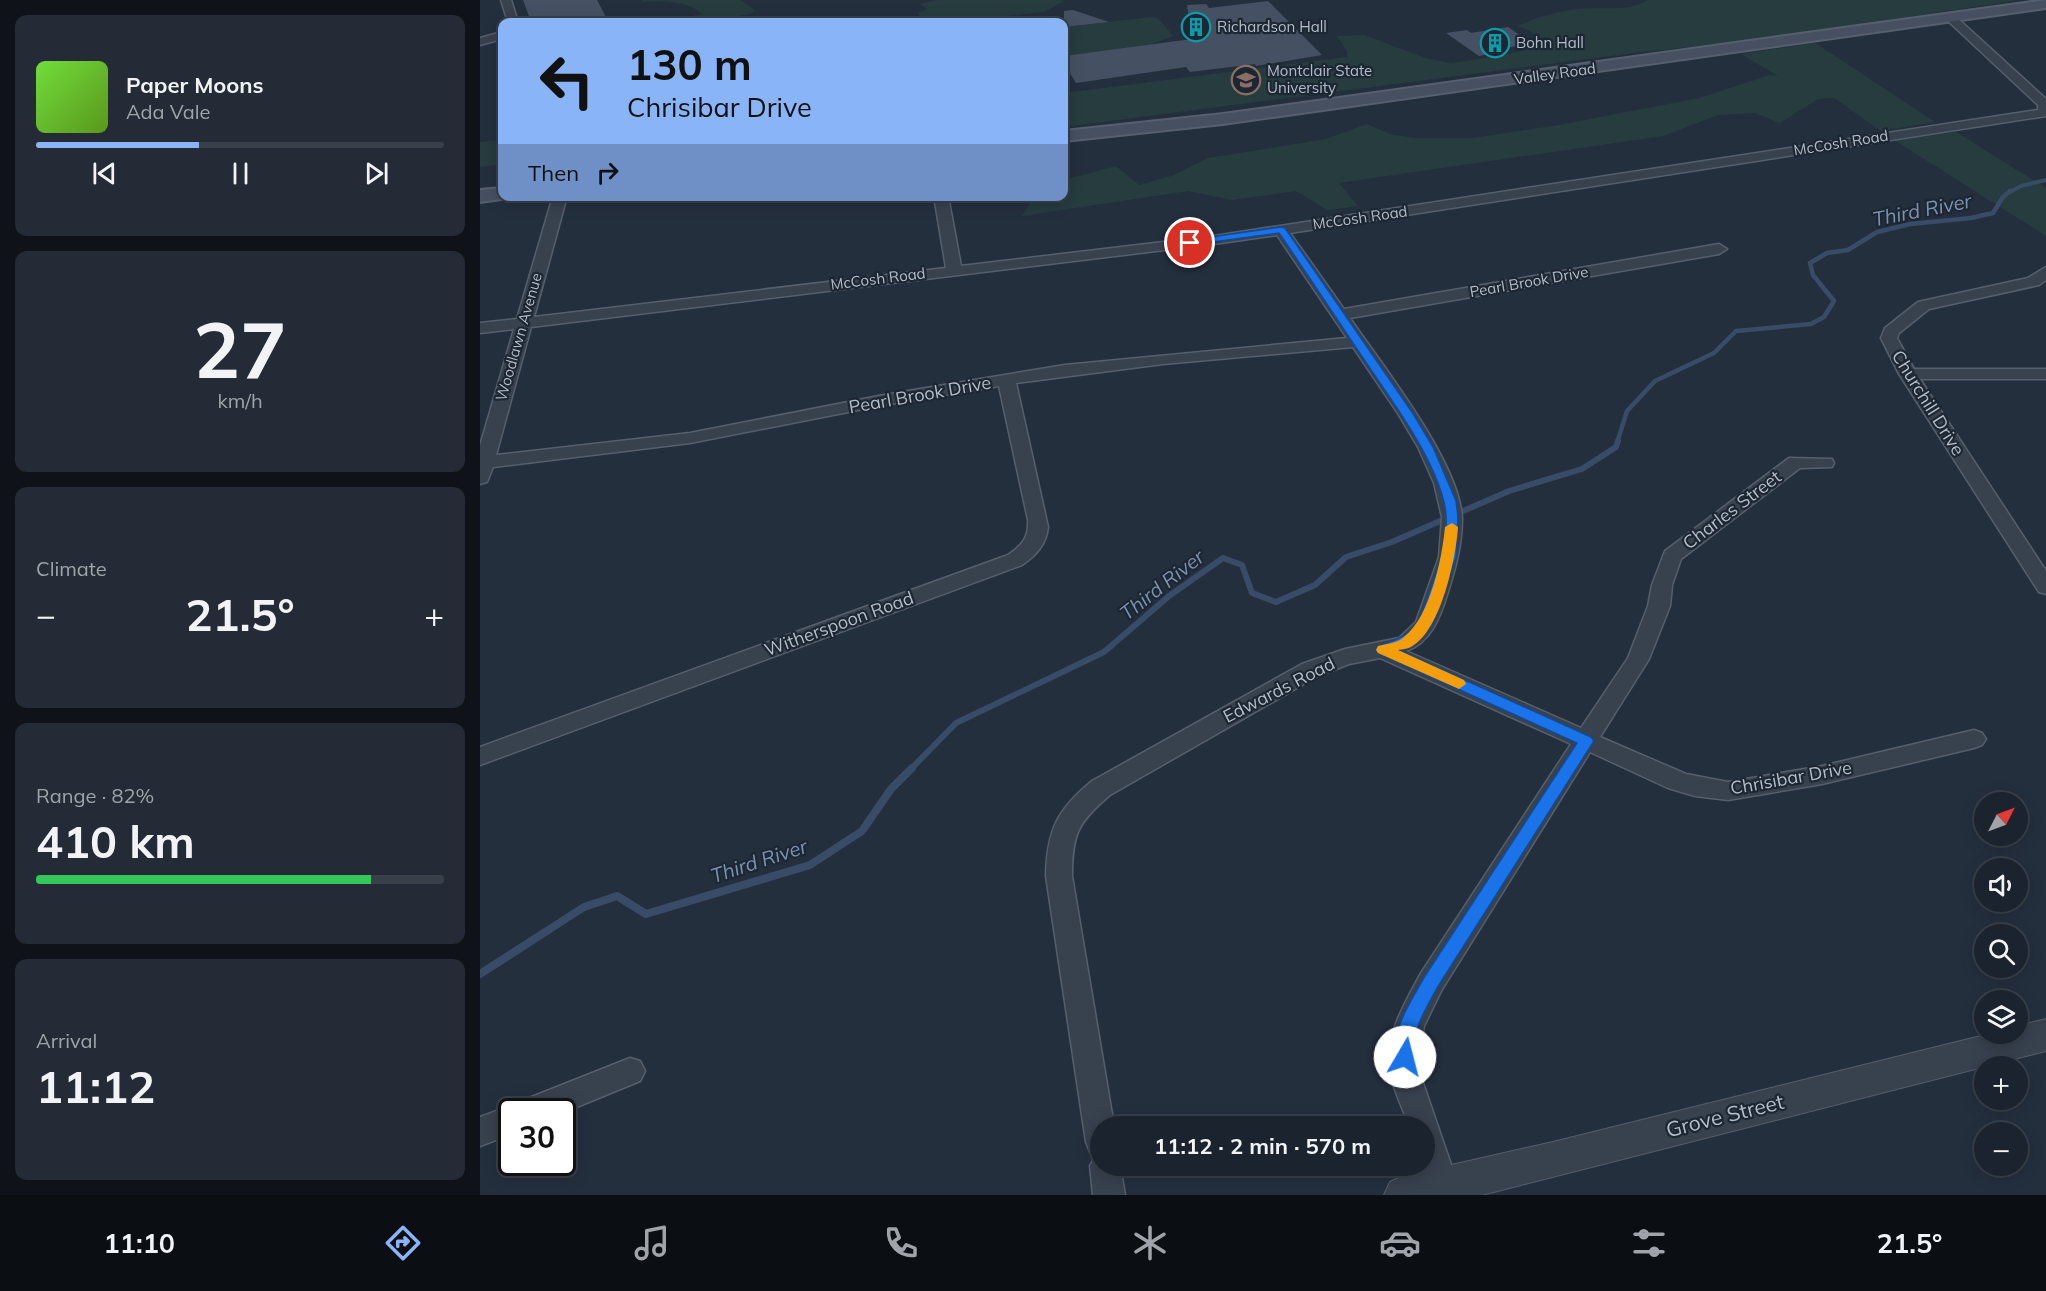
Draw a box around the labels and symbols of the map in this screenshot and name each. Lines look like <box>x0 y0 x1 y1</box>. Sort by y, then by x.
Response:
building icon: Richardson Hall <box>1180 11 1212 43</box>
place label: Richardson Hall <box>1217 17 1327 36</box>
building icon: Bohn Hall <box>1479 27 1511 59</box>
place label: Bohn Hall <box>1516 33 1584 52</box>
street label: Valley Road <box>1513 58 1597 89</box>
place label: Montclair State University <box>1267 61 1372 97</box>
school or university icon: Montclair State University <box>1230 64 1262 96</box>
street label: McCosh Road <box>1792 126 1890 159</box>
water label: Third River <box>1870 188 1974 231</box>
street label: McCosh Road <box>1311 201 1409 234</box>
pin <box>1164 217 1215 268</box>
street label: Pearl Brook Drive <box>1468 262 1590 301</box>
street label: McCosh Road <box>829 263 926 294</box>
street label: Woodlawn Avenue <box>491 271 546 403</box>
street label: Churchill Drive <box>1887 346 1970 460</box>
street label: Pearl Brook Drive <box>847 371 993 418</box>
street label: Charles Street <box>1678 465 1786 554</box>
water label: Third River <box>1115 543 1209 625</box>
street label: Witherspoon Road <box>761 586 917 661</box>
street label: Edwards Road <box>1219 651 1339 728</box>
street label: Chrisibar Drive <box>1728 755 1854 800</box>
north arrow <box>1974 792 2028 846</box>
water label: Third River <box>707 833 811 888</box>
position arrow <box>1373 1025 1437 1089</box>
street label: Grove Street <box>1663 1088 1786 1142</box>
speed limit sign: 30 <box>498 1098 576 1176</box>

